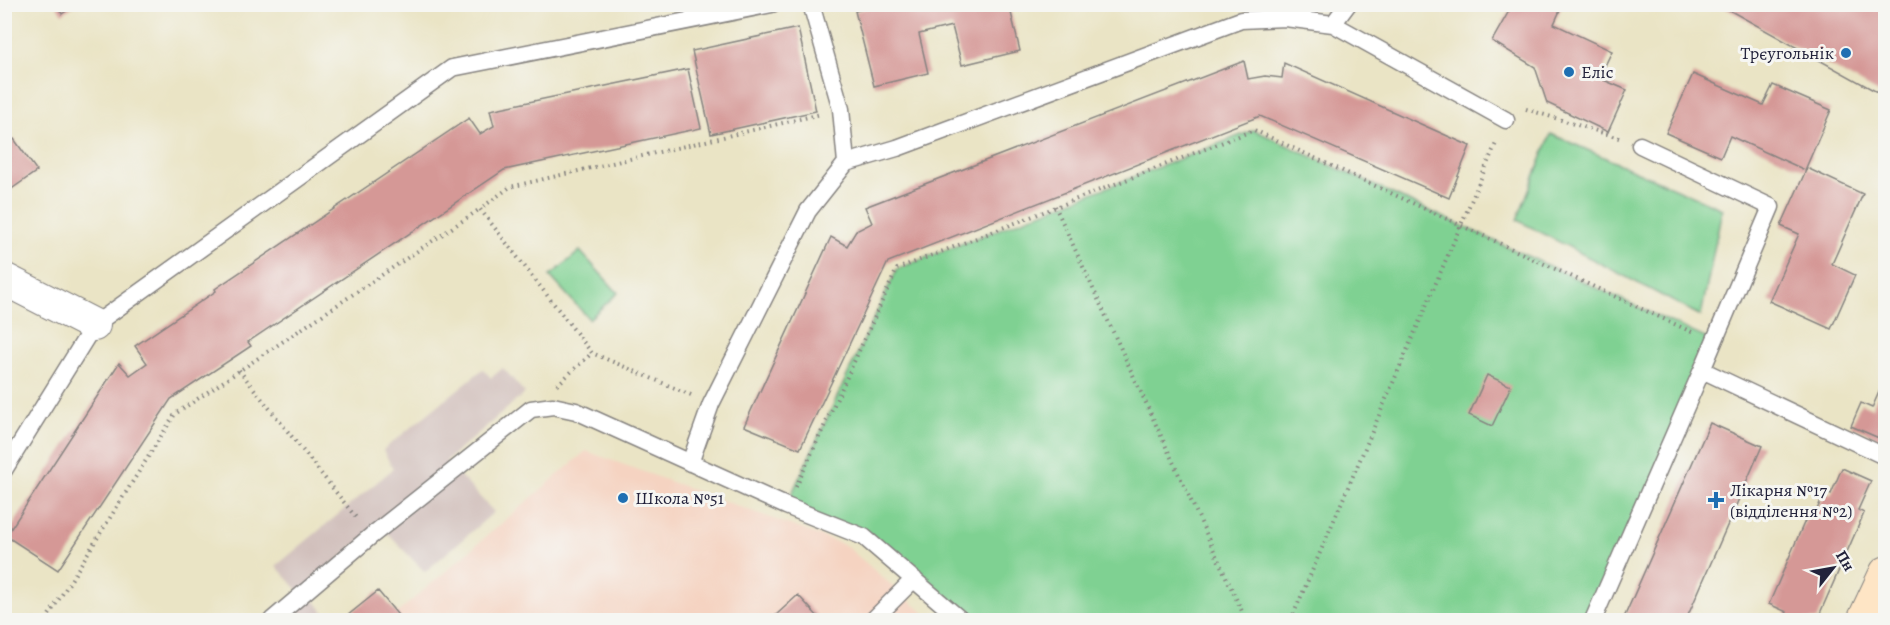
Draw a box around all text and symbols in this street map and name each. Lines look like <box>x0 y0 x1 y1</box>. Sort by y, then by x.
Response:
place label: Трєугольнік <box>1741 41 1834 65</box>
marker: Трєугольнік <box>1839 46 1853 60</box>
place label: Еліс <box>1581 60 1614 84</box>
marker: Еліс <box>1562 65 1576 79</box>
place label: Лікарня №17 (відділення №2) <box>1730 478 1852 523</box>
place label: Школа №51 <box>635 486 724 510</box>
marker: Школа №51 <box>616 491 630 505</box>
marker: Лікарня №17 (відділення №2) <box>1707 491 1725 509</box>
north arrow <box>1803 538 1863 598</box>
text: Пн <box>1830 546 1860 575</box>

